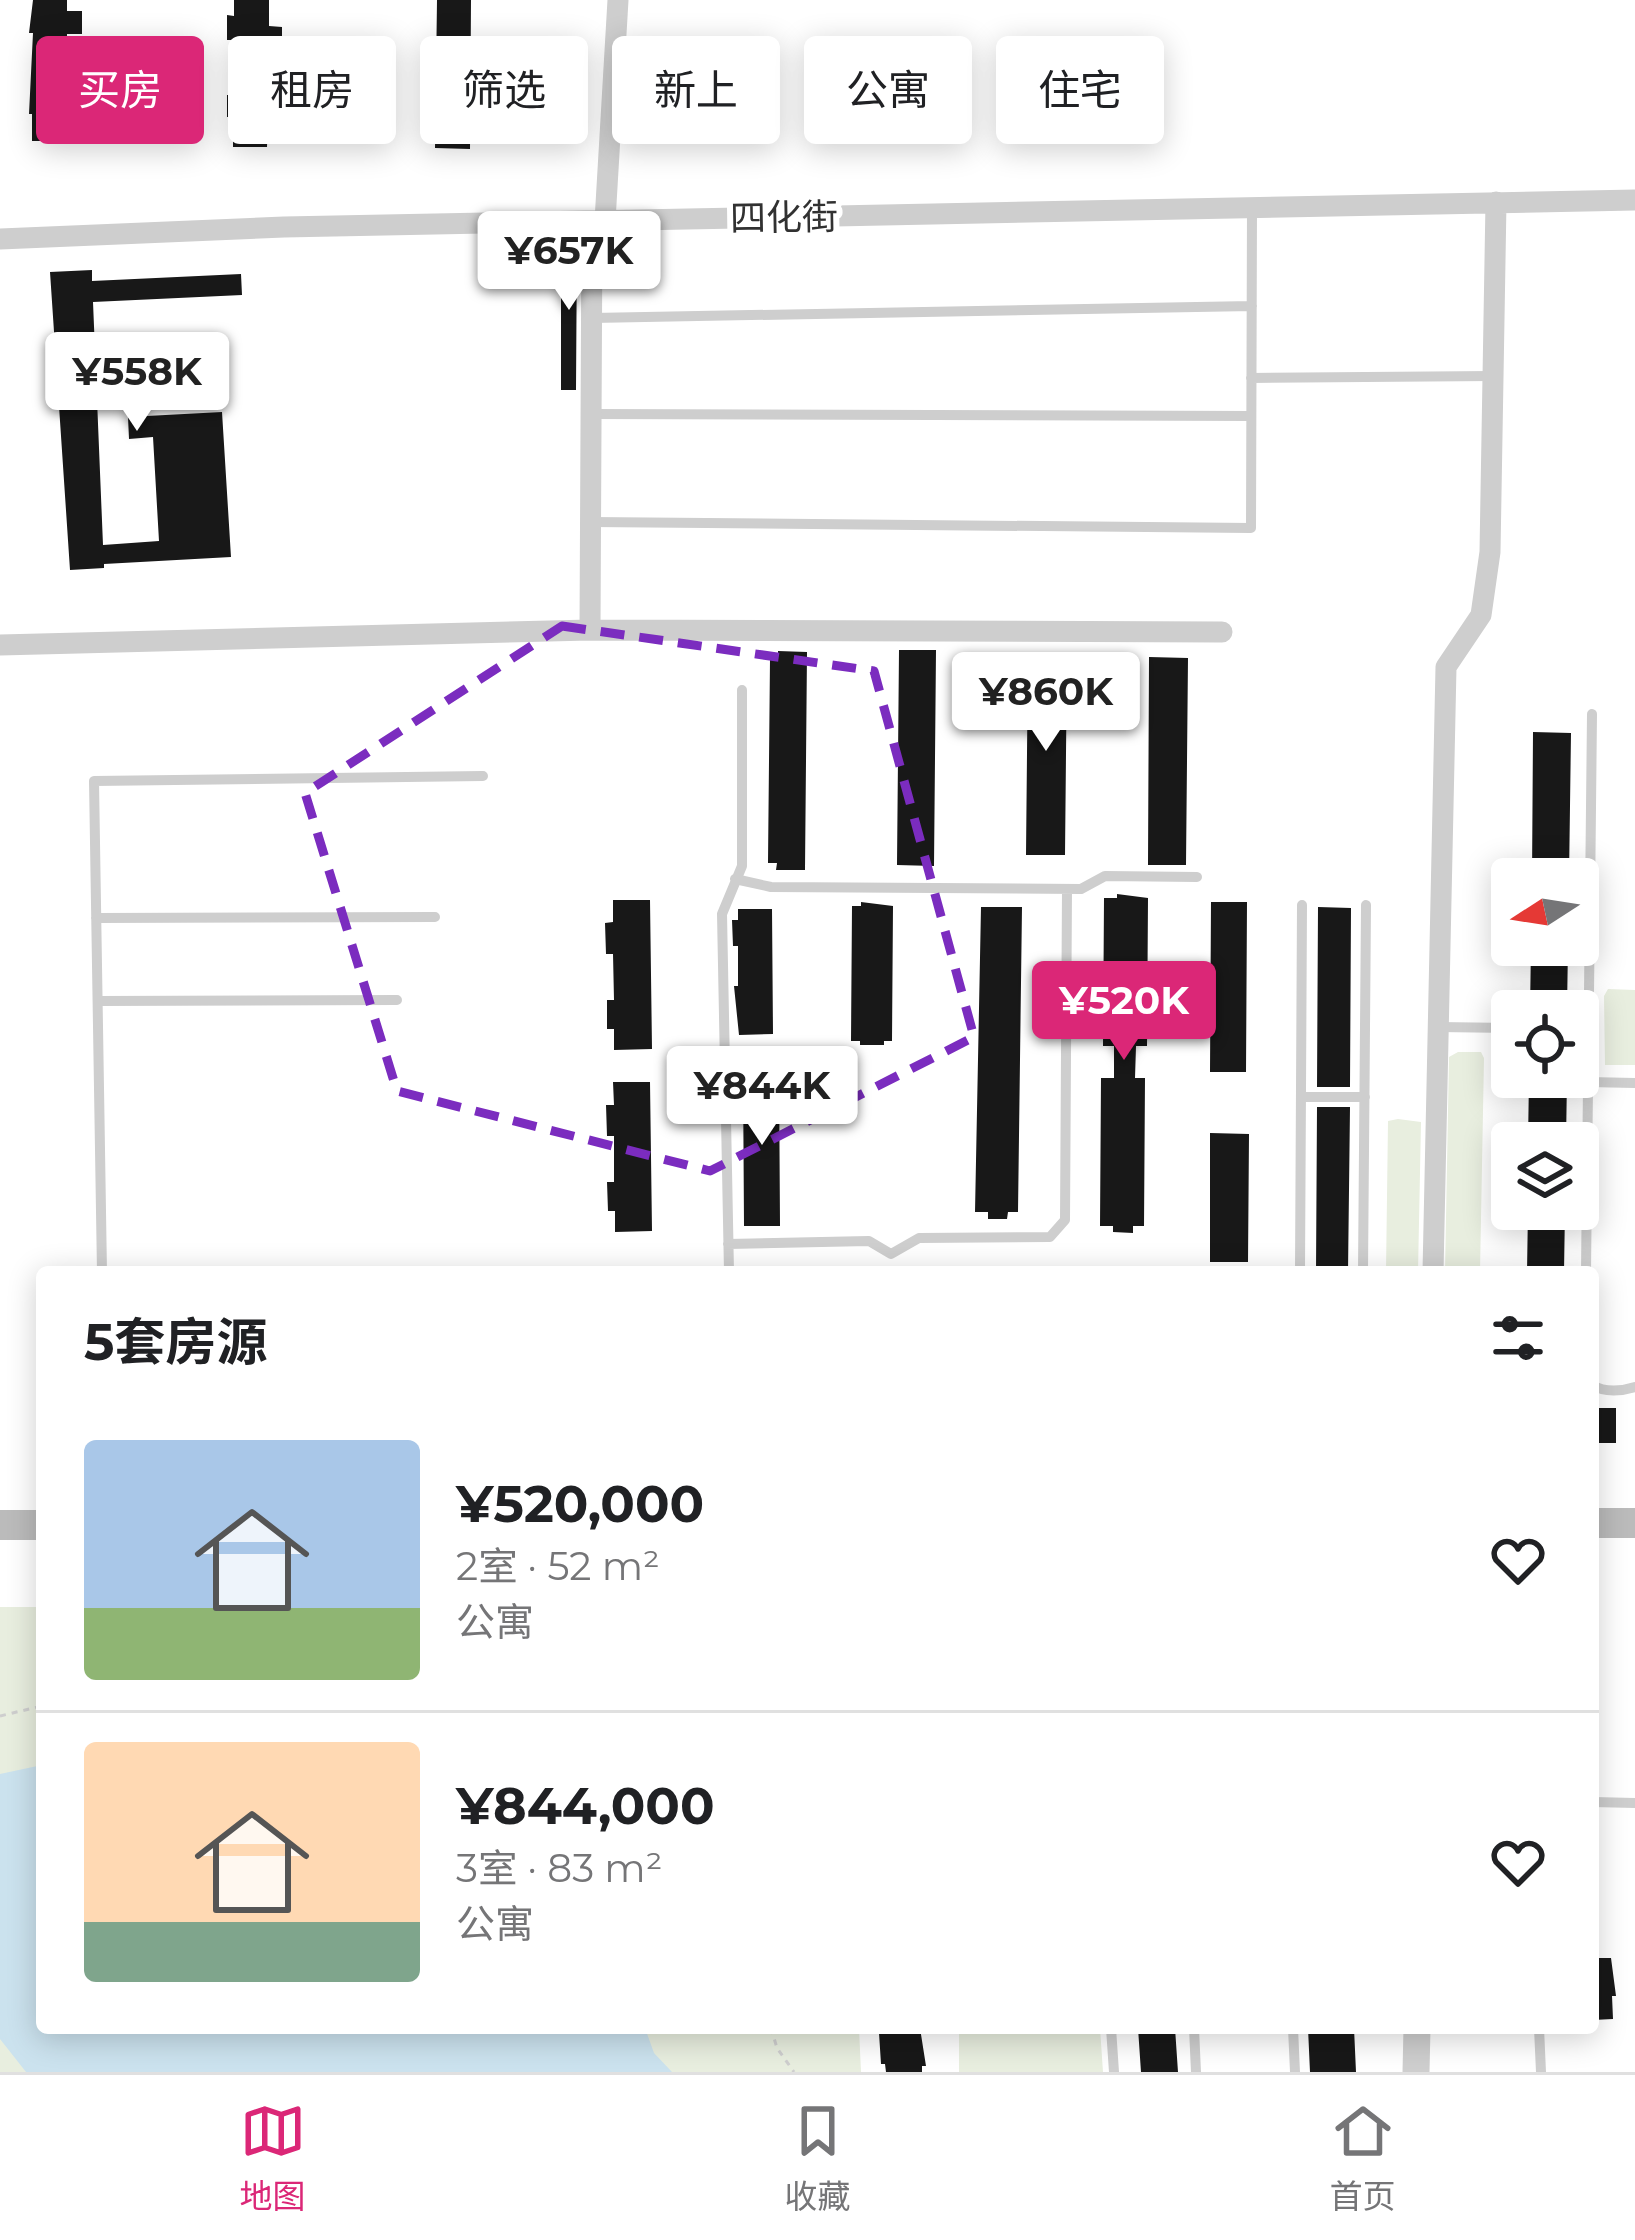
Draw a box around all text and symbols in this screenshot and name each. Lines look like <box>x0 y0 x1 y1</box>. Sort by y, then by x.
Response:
chip: 买房 <box>36 36 204 144</box>
chip: 租房 <box>228 36 396 144</box>
chip: 筛选 <box>420 36 588 144</box>
chip: 新上 <box>612 36 780 144</box>
chip: 公寓 <box>804 36 972 144</box>
chip: 住宅 <box>996 36 1164 144</box>
street label: 四化街 <box>730 194 838 240</box>
pin: ¥657K <box>485 211 653 313</box>
text: ¥657K <box>505 226 633 274</box>
pin: ¥558K <box>53 332 221 434</box>
text: ¥558K <box>72 347 202 395</box>
pin: ¥860K <box>962 652 1130 754</box>
text: ¥860K <box>979 667 1113 715</box>
north arrow <box>1491 858 1599 966</box>
map controls <box>1491 858 1599 1230</box>
pin: ¥520K <box>1040 961 1208 1063</box>
text: ¥520K <box>1059 976 1189 1024</box>
button: locate <box>1491 990 1599 1098</box>
pin: ¥844K <box>678 1046 846 1148</box>
text: ¥844K <box>694 1061 830 1109</box>
button: layers <box>1491 1122 1599 1230</box>
icon: filters <box>1485 1305 1551 1371</box>
text: 5套房源 <box>84 1311 267 1373</box>
text: ¥520,000 <box>456 1473 704 1535</box>
icon: home <box>180 1488 324 1632</box>
icon: heart <box>1485 1527 1551 1593</box>
text: 2室 · 52 m² <box>456 1542 660 1590</box>
text: 公寓 <box>456 1598 534 1646</box>
text: ¥844,000 <box>456 1775 715 1837</box>
icon: home <box>180 1790 324 1934</box>
icon: heart <box>1485 1829 1551 1895</box>
text: 3室 · 83 m² <box>456 1844 663 1892</box>
text: 公寓 <box>456 1900 534 1948</box>
tab: 地图 <box>240 2098 306 2218</box>
tab: 收藏 <box>785 2098 851 2218</box>
tab: 首页 <box>1330 2098 1396 2218</box>

